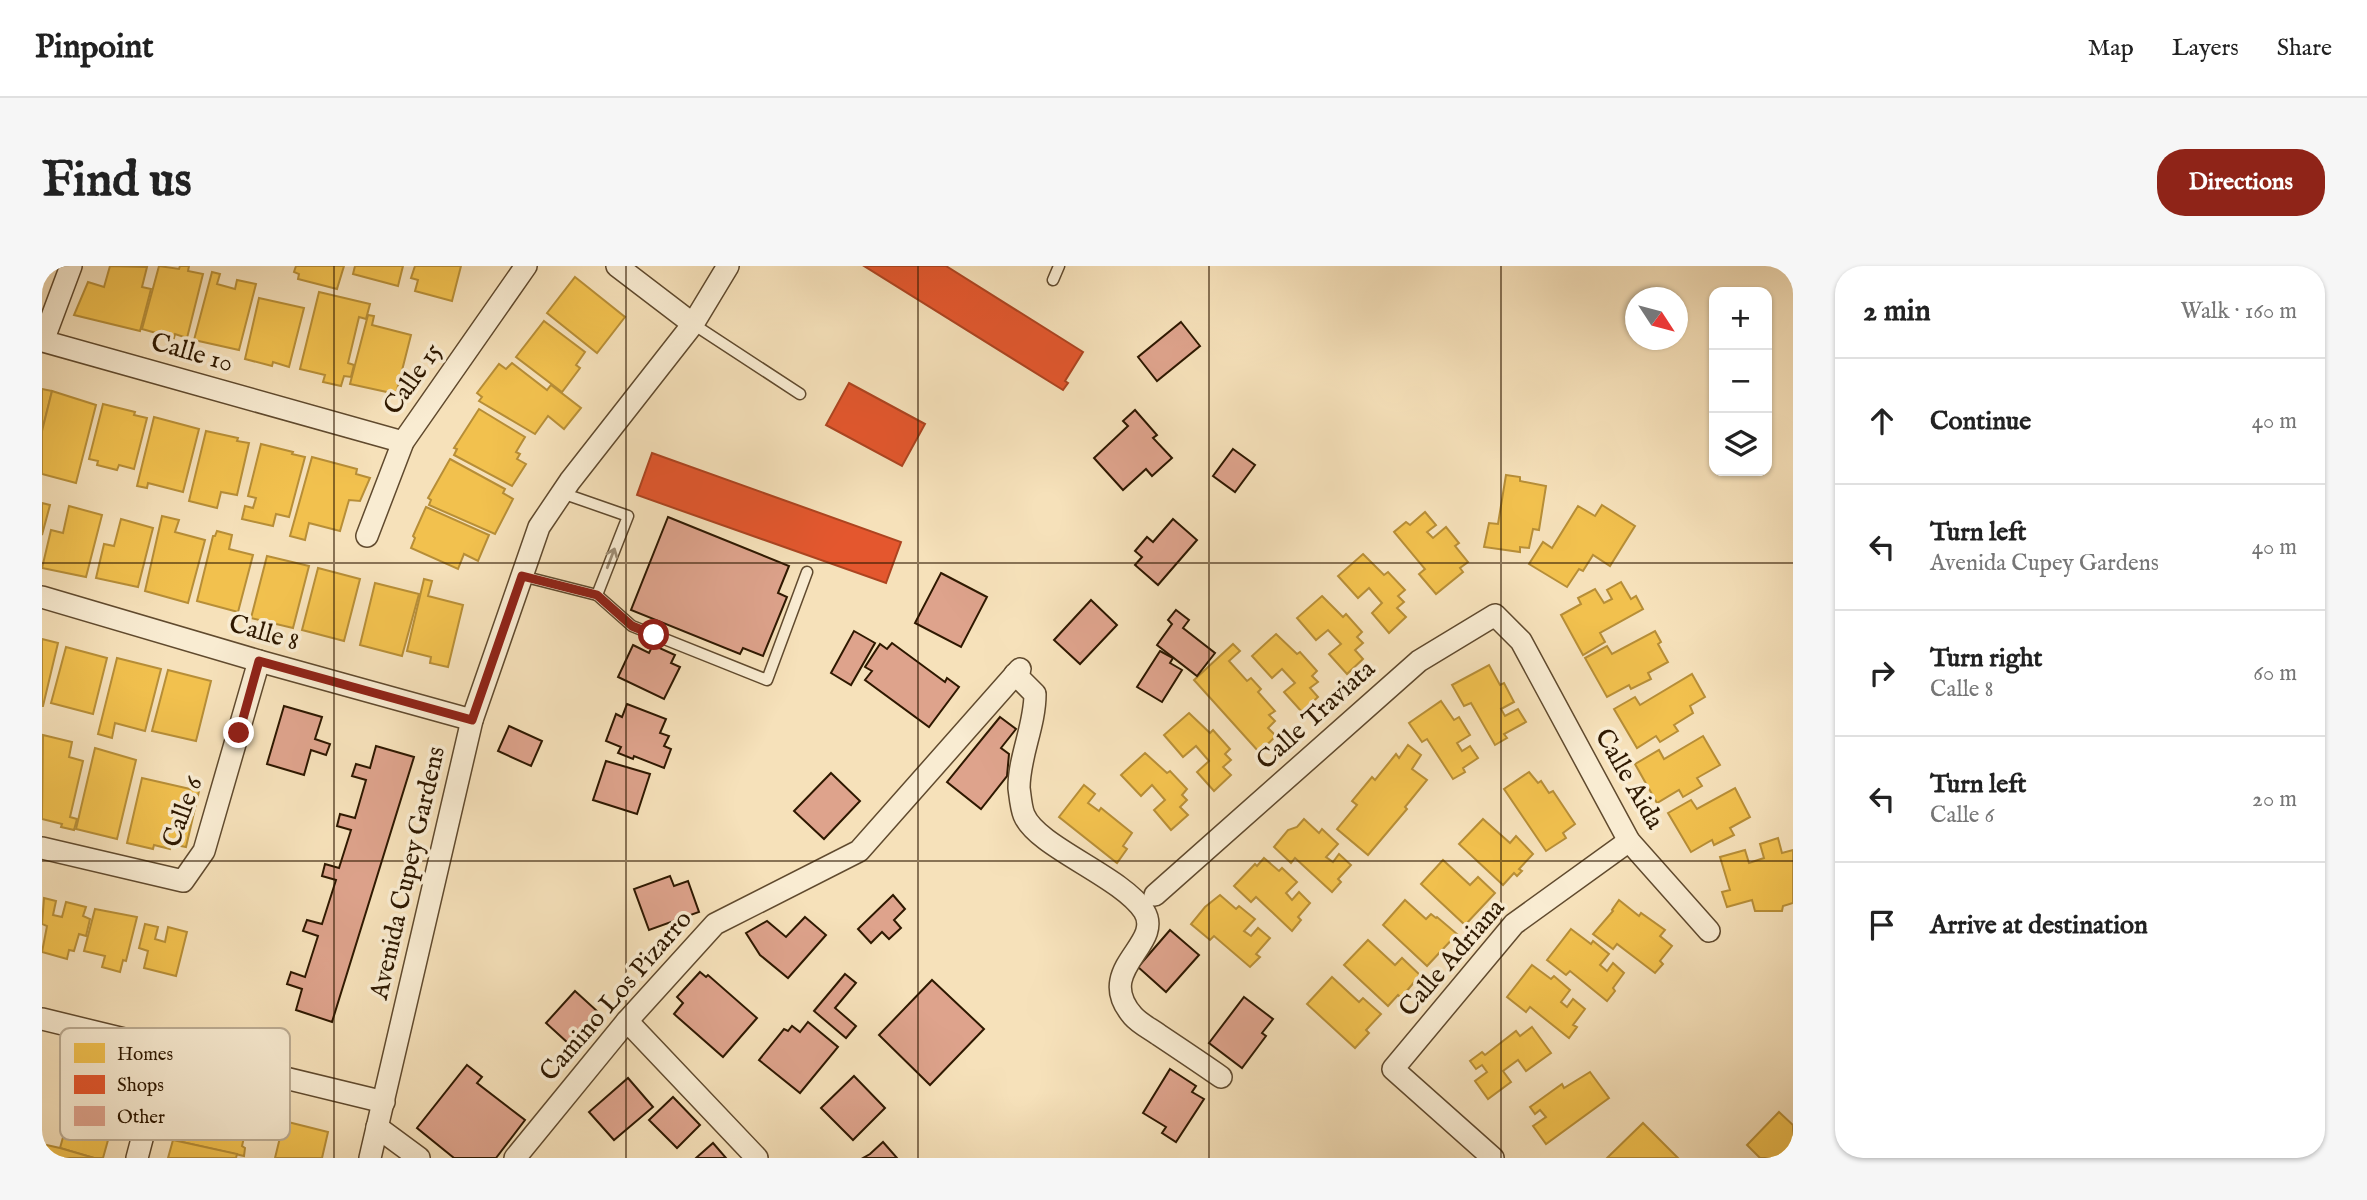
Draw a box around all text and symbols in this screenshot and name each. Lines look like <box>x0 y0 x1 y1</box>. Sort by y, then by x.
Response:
text: Pinpoint <box>35 27 154 69</box>
text: Map <box>2088 33 2134 64</box>
text: Layers <box>2172 33 2239 64</box>
text: Share <box>2277 33 2332 64</box>
button: Directions <box>2157 149 2325 216</box>
text: Find us <box>42 151 192 213</box>
north arrow <box>1625 287 1688 350</box>
map controls <box>1709 287 1772 476</box>
button: + <box>1709 287 1772 350</box>
text: 2 min <box>1863 293 1931 331</box>
text: Walk · 160 m <box>2180 297 2297 326</box>
street label: Calle 10 <box>147 326 237 380</box>
street label: Calle 15 <box>376 337 450 421</box>
button: − <box>1709 350 1772 413</box>
icon: ahead <box>1863 402 1901 440</box>
text: Continue <box>1930 405 2031 438</box>
text: 40 m <box>2252 407 2297 436</box>
button: layers <box>1709 413 1772 476</box>
text: Turn left <box>1930 516 2027 549</box>
icon: left <box>1863 528 1901 566</box>
text: 40 m <box>2252 533 2297 562</box>
one-way arrow <box>606 548 619 570</box>
text: Avenida Cupey Gardens <box>1930 549 2159 578</box>
street label: Calle 8 <box>225 607 303 659</box>
route start <box>638 619 669 650</box>
text: Turn right <box>1930 642 2043 675</box>
street label: Calle Traviata <box>1250 652 1383 777</box>
icon: right <box>1863 654 1901 692</box>
text: 60 m <box>2253 659 2297 688</box>
text: Calle 8 <box>1930 675 1993 704</box>
route end <box>223 717 254 748</box>
street label: Calle Aida <box>1587 723 1671 836</box>
street label: Avenida Cupey Gardens <box>363 743 453 1004</box>
text: Turn left <box>1930 768 2027 801</box>
street label: Calle 6 <box>155 771 211 852</box>
icon: left <box>1863 780 1901 818</box>
text: 20 m <box>2252 785 2297 814</box>
text: Calle 6 <box>1930 801 1994 830</box>
street label: Calle Adriana <box>1392 892 1513 1024</box>
street label: Camino Los Pizarro <box>533 904 699 1088</box>
icon: arrive <box>1863 906 1901 944</box>
text: Arrive at destination <box>1930 909 2148 942</box>
legend <box>60 1028 290 1140</box>
text: Homes <box>117 1043 173 1067</box>
text: Shops <box>117 1074 164 1098</box>
text: Other <box>117 1106 165 1130</box>

